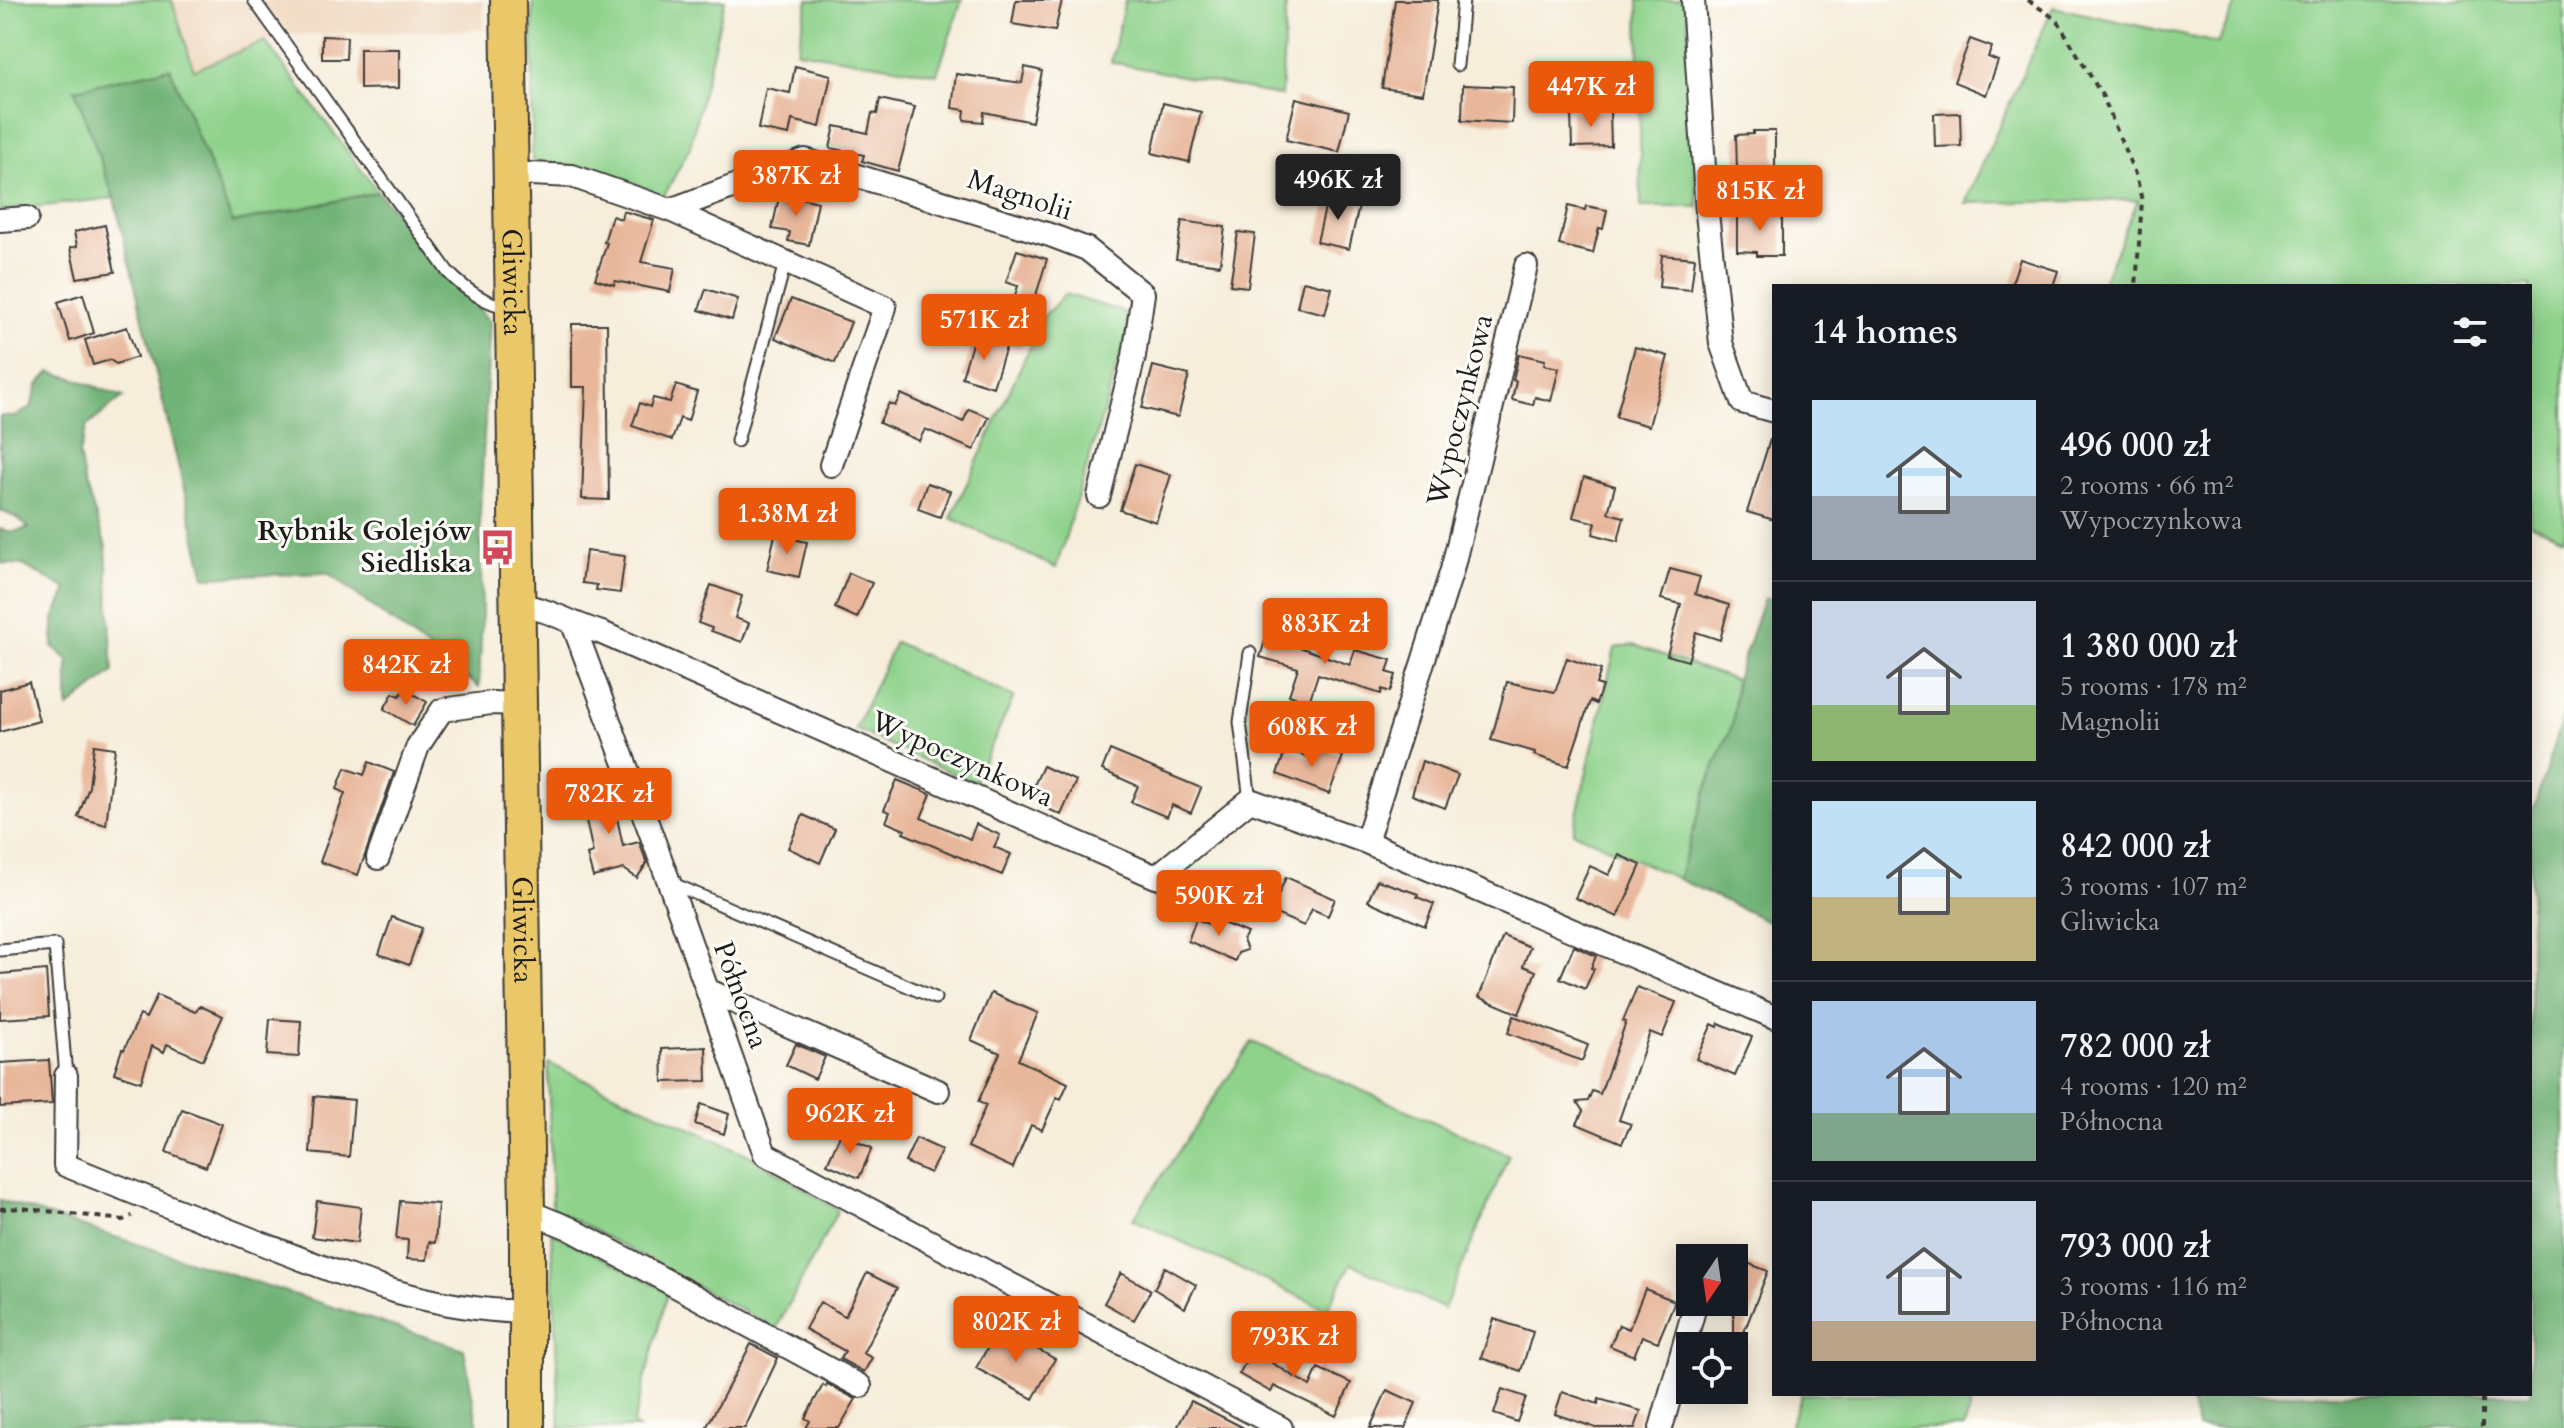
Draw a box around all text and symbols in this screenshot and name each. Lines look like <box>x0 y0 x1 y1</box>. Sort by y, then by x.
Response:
pin: 447K zł <box>1517 61 1665 129</box>
text: 447K zł <box>1546 69 1636 104</box>
pin: 387K zł <box>722 150 870 218</box>
pin: 496K zł <box>1264 154 1412 222</box>
text: 387K zł <box>751 158 841 193</box>
street label: Magnolii <box>963 160 1077 230</box>
text: 496K zł <box>1293 162 1383 197</box>
pin: 815K zł <box>1686 165 1834 233</box>
text: 815K zł <box>1715 173 1805 208</box>
street label: Gliwicka <box>493 228 532 336</box>
pin: 571K zł <box>910 294 1058 362</box>
text: 571K zł <box>939 302 1029 337</box>
text: 14 homes <box>1812 309 1958 355</box>
street label: Wypoczynkowa <box>1418 310 1502 511</box>
icon: filters <box>2448 310 2492 354</box>
text: 496 000 zł <box>2060 422 2210 468</box>
icon: home <box>1876 432 1972 528</box>
text: 2 rooms · 66 m² <box>2060 468 2233 503</box>
pin: 1.38M zł <box>704 488 870 556</box>
text: 1.38M zł <box>737 496 837 531</box>
text: Wypoczynkowa <box>2060 503 2242 538</box>
place label: Rybnik Golejów Siedliska <box>257 512 472 582</box>
bus stop icon: Rybnik Golejów Siedliska <box>479 528 517 566</box>
pin: 883K zł <box>1251 598 1399 666</box>
text: 883K zł <box>1280 606 1370 641</box>
text: 1 380 000 zł <box>2060 623 2237 669</box>
icon: home <box>1876 633 1972 729</box>
pin: 842K zł <box>332 639 480 707</box>
text: 842K zł <box>361 647 451 682</box>
text: 5 rooms · 178 m² <box>2060 669 2247 704</box>
street label: Wypoczynkowa <box>864 701 1059 816</box>
pin: 608K zł <box>1238 701 1386 769</box>
text: Magnolii <box>2060 704 2160 739</box>
text: 608K zł <box>1267 709 1357 744</box>
pin: 782K zł <box>535 768 683 836</box>
text: 782K zł <box>564 776 654 811</box>
text: 842 000 zł <box>2060 823 2210 869</box>
icon: home <box>1876 833 1972 929</box>
text: 3 rooms · 107 m² <box>2060 869 2247 904</box>
pin: 590K zł <box>1145 870 1293 938</box>
street label: Gliwicka <box>503 876 542 984</box>
text: 590K zł <box>1174 878 1264 913</box>
text: Gliwicka <box>2060 904 2160 939</box>
street label: Północna <box>704 936 778 1054</box>
text: 782 000 zł <box>2060 1023 2210 1069</box>
icon: home <box>1876 1033 1972 1129</box>
text: 4 rooms · 120 m² <box>2060 1069 2247 1104</box>
pin: 962K zł <box>776 1088 924 1156</box>
text: 962K zł <box>805 1096 895 1131</box>
text: Północna <box>2060 1104 2163 1139</box>
text: 793 000 zł <box>2060 1223 2210 1269</box>
icon: home <box>1876 1233 1972 1329</box>
north arrow <box>1676 1244 1748 1316</box>
map controls <box>1676 1244 1748 1404</box>
text: 3 rooms · 116 m² <box>2060 1269 2247 1304</box>
pin: 802K zł <box>942 1296 1090 1364</box>
text: 802K zł <box>971 1304 1061 1339</box>
text: Północna <box>2060 1304 2163 1339</box>
pin: 793K zł <box>1220 1311 1368 1379</box>
text: 793K zł <box>1249 1319 1339 1354</box>
button: locate <box>1676 1332 1748 1404</box>

